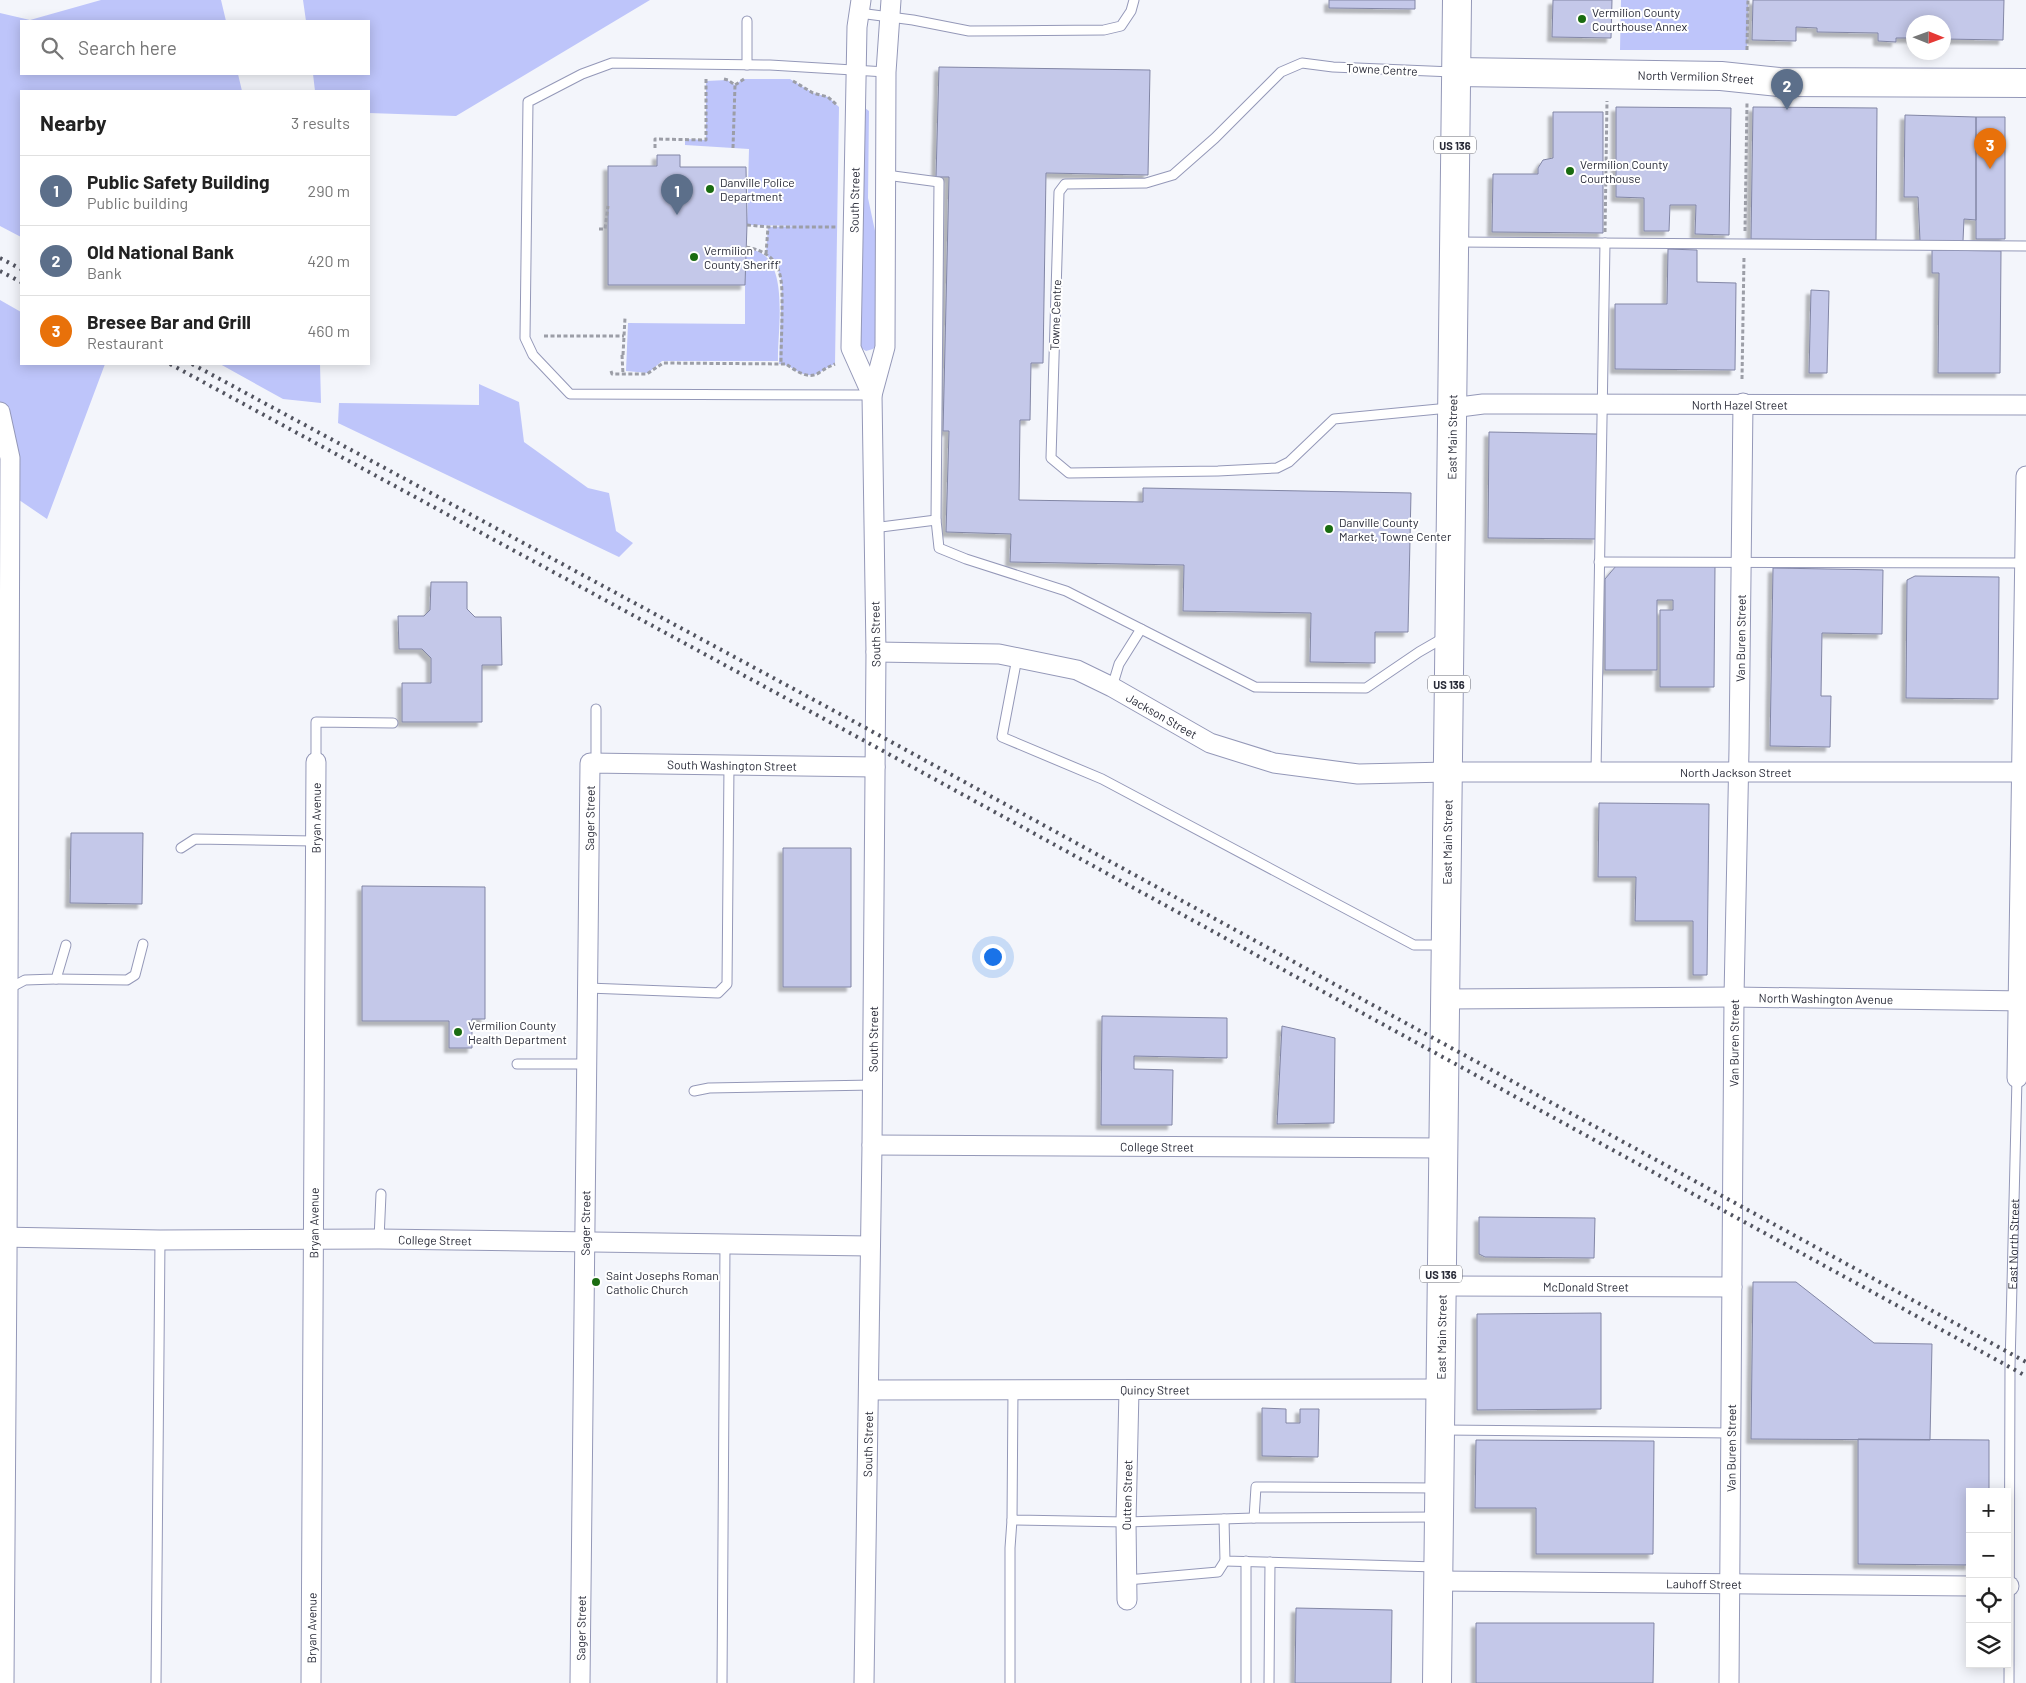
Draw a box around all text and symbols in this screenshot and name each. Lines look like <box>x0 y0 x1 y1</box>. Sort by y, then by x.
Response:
place label: Vermilion County Courthouse Annex <box>1592 5 1687 33</box>
marker: Vermilion County Courthouse Annex <box>1576 13 1588 25</box>
north arrow <box>1906 15 1951 60</box>
search box <box>20 20 370 75</box>
icon: search <box>38 34 66 62</box>
text: Search here <box>78 36 177 59</box>
street label: Towne Centre <box>1346 60 1418 78</box>
street label: North Vermilion Street <box>1637 68 1755 86</box>
pin: 2 <box>1771 69 1803 110</box>
text: Nearby <box>40 110 106 135</box>
text: 3 results <box>291 113 350 132</box>
pin: 3 <box>1974 128 2006 169</box>
road number: US 136 <box>1434 136 1476 154</box>
place label: Vermilion County Courthouse <box>1580 157 1669 185</box>
marker: Vermilion County Courthouse <box>1564 165 1576 177</box>
street label: South Street <box>846 167 862 233</box>
text: Public Safety Building <box>87 170 270 193</box>
pin: 1 <box>661 174 693 215</box>
place label: Danville Police Department <box>720 175 795 203</box>
text: 1 <box>53 181 59 200</box>
text: 290 m <box>308 181 350 200</box>
marker: Danville Police Department <box>704 183 716 195</box>
text: Public building <box>87 193 188 212</box>
text: Old National Bank <box>87 240 234 263</box>
place label: Vermilion County Sheriff' <box>704 243 781 271</box>
text: 2 <box>52 251 60 270</box>
text: 420 m <box>307 251 350 270</box>
marker: Vermilion County Sheriff' <box>688 251 700 263</box>
text: Bank <box>87 263 122 282</box>
street label: Towne Centre <box>1047 279 1063 351</box>
text: Bresee Bar and Grill <box>87 310 251 333</box>
text: 3 <box>52 321 60 340</box>
text: 460 m <box>307 321 350 340</box>
text: Restaurant <box>87 333 164 352</box>
street label: East Main Street <box>1444 394 1459 480</box>
street label: North Hazel Street <box>1692 397 1788 412</box>
place label: Danville County Market, Towne Center <box>1339 515 1452 543</box>
marker: Danville County Market, Towne Center <box>1323 523 1335 535</box>
street label: Van Buren Street <box>1733 594 1748 682</box>
street label: South Street <box>867 601 883 667</box>
road number: US 136 <box>1428 676 1470 692</box>
street label: Jackson Street <box>1124 690 1200 741</box>
street label: South Washington Street <box>667 757 797 773</box>
street label: North Jackson Street <box>1680 765 1792 779</box>
street label: Bryan Avenue <box>309 783 323 853</box>
street label: Sager Street <box>582 785 597 851</box>
street label: East Main Street <box>1439 799 1455 885</box>
your location <box>980 944 1006 970</box>
street label: North Washington Avenue <box>1759 990 1893 1006</box>
street label: Van Buren Street <box>1726 999 1741 1087</box>
street label: South Street <box>866 1006 880 1072</box>
place label: Vermilion County Health Department <box>468 1018 567 1046</box>
marker: Vermilion County Health Department <box>452 1026 464 1038</box>
street label: College Street <box>1120 1139 1194 1154</box>
street label: Bryan Avenue <box>306 1188 321 1258</box>
street label: Sager Street <box>578 1190 592 1256</box>
street label: East North Street <box>2005 1198 2021 1290</box>
street label: College Street <box>398 1232 472 1247</box>
road number: US 136 <box>1420 1266 1462 1282</box>
place label: Saint Josephs Roman Catholic Church <box>606 1268 719 1296</box>
marker: Saint Josephs Roman Catholic Church <box>590 1276 602 1288</box>
street label: McDonald Street <box>1543 1279 1629 1294</box>
street label: East Main Street <box>1434 1294 1449 1380</box>
street label: Quincy Street <box>1120 1382 1190 1397</box>
street label: Van Buren Street <box>1723 1404 1738 1492</box>
street label: South Street <box>860 1411 875 1477</box>
street label: Outten Street <box>1119 1460 1134 1530</box>
map controls <box>1966 1488 2011 1668</box>
button: + <box>1966 1488 2011 1533</box>
button: − <box>1966 1533 2011 1578</box>
street label: Lauhoff Street <box>1666 1576 1742 1591</box>
button: locate <box>1966 1578 2011 1623</box>
street label: Bryan Avenue <box>304 1593 318 1663</box>
street label: Sager Street <box>573 1595 588 1661</box>
button: layers <box>1966 1623 2011 1668</box>

